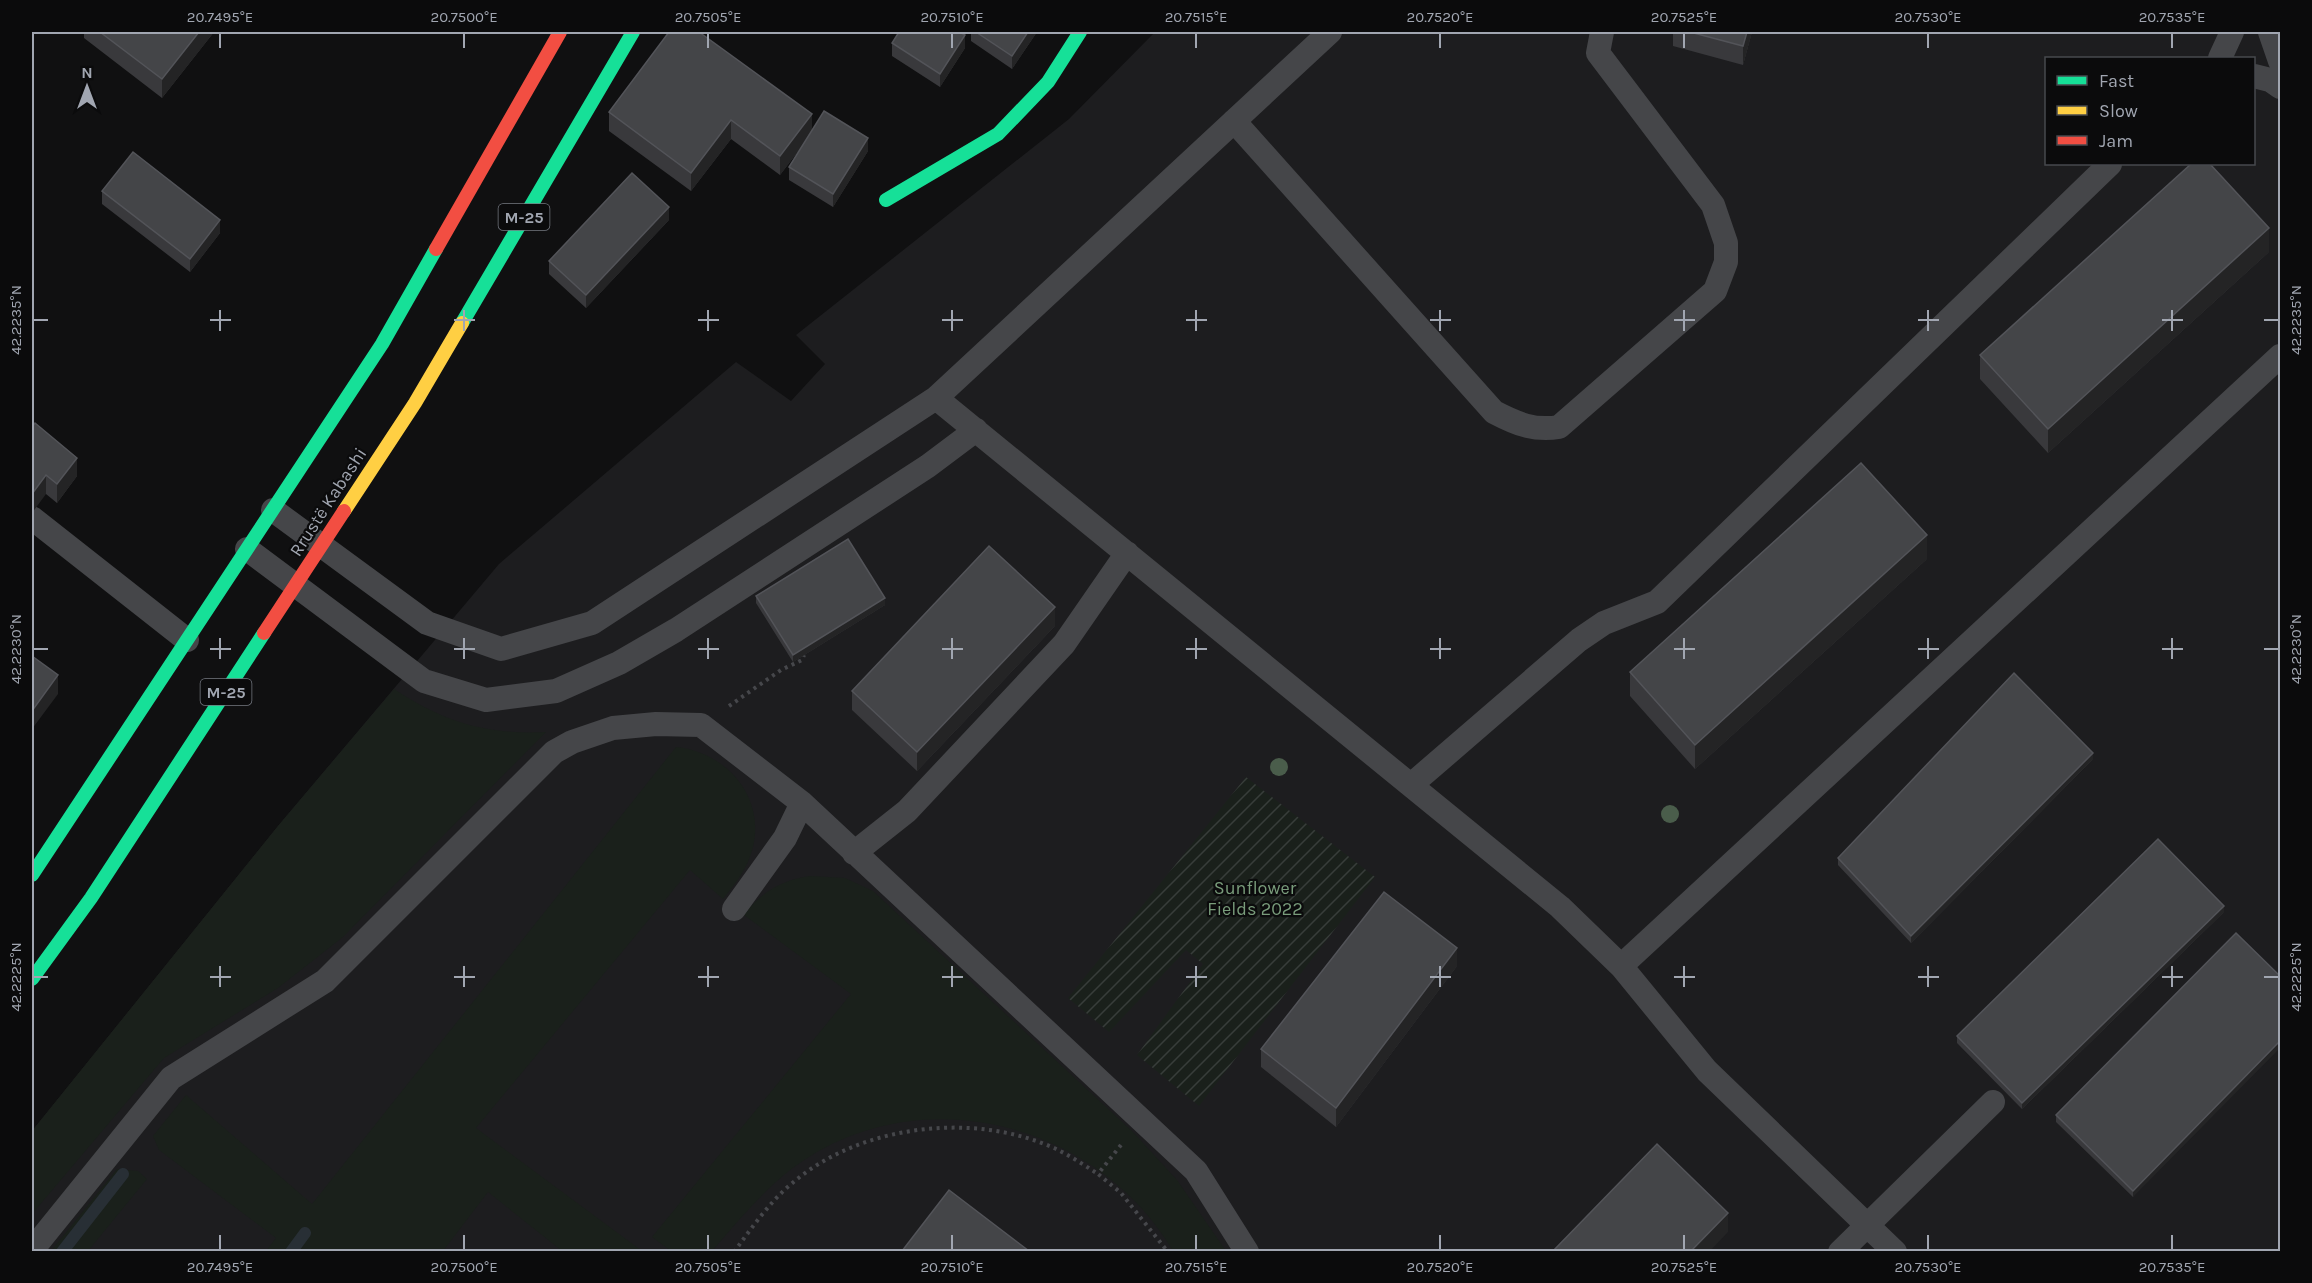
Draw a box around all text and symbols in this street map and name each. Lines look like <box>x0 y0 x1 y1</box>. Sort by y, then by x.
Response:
text: 20.7495°E <box>187 8 253 26</box>
text: 20.7500°E <box>430 8 498 26</box>
text: 20.7505°E <box>675 8 741 26</box>
text: 20.7510°E <box>920 8 984 26</box>
text: 20.7515°E <box>1165 8 1227 26</box>
text: 20.7520°E <box>1407 8 1473 26</box>
text: 20.7525°E <box>1651 8 1717 26</box>
text: 20.7530°E <box>1894 8 1962 26</box>
text: 20.7535°E <box>2139 8 2205 26</box>
north arrow <box>57 57 117 117</box>
legend <box>2045 57 2255 165</box>
text: N <box>81 63 93 82</box>
text: Fast <box>2099 70 2134 92</box>
text: Slow <box>2099 100 2138 122</box>
text: Jam <box>2099 130 2133 152</box>
road number: M-25 <box>498 204 550 230</box>
text: 42.2235°N <box>7 285 25 355</box>
text: 42.2235°N <box>2287 285 2305 355</box>
street label: Rrustë Kabashi <box>285 443 371 561</box>
text: 42.2230°N <box>7 614 25 684</box>
text: 42.2230°N <box>2287 614 2305 684</box>
road number: M-25 <box>200 679 252 705</box>
park label: Sunflower Fields 2022 <box>1207 877 1303 920</box>
text: 42.2225°N <box>7 942 25 1012</box>
text: 42.2225°N <box>2287 942 2305 1012</box>
text: 20.7495°E <box>187 1258 253 1276</box>
text: 20.7500°E <box>430 1258 498 1276</box>
text: 20.7505°E <box>675 1258 741 1276</box>
text: 20.7510°E <box>920 1258 984 1276</box>
text: 20.7515°E <box>1165 1258 1227 1276</box>
text: 20.7520°E <box>1407 1258 1473 1276</box>
text: 20.7525°E <box>1651 1258 1717 1276</box>
text: 20.7530°E <box>1894 1258 1962 1276</box>
text: 20.7535°E <box>2139 1258 2205 1276</box>

